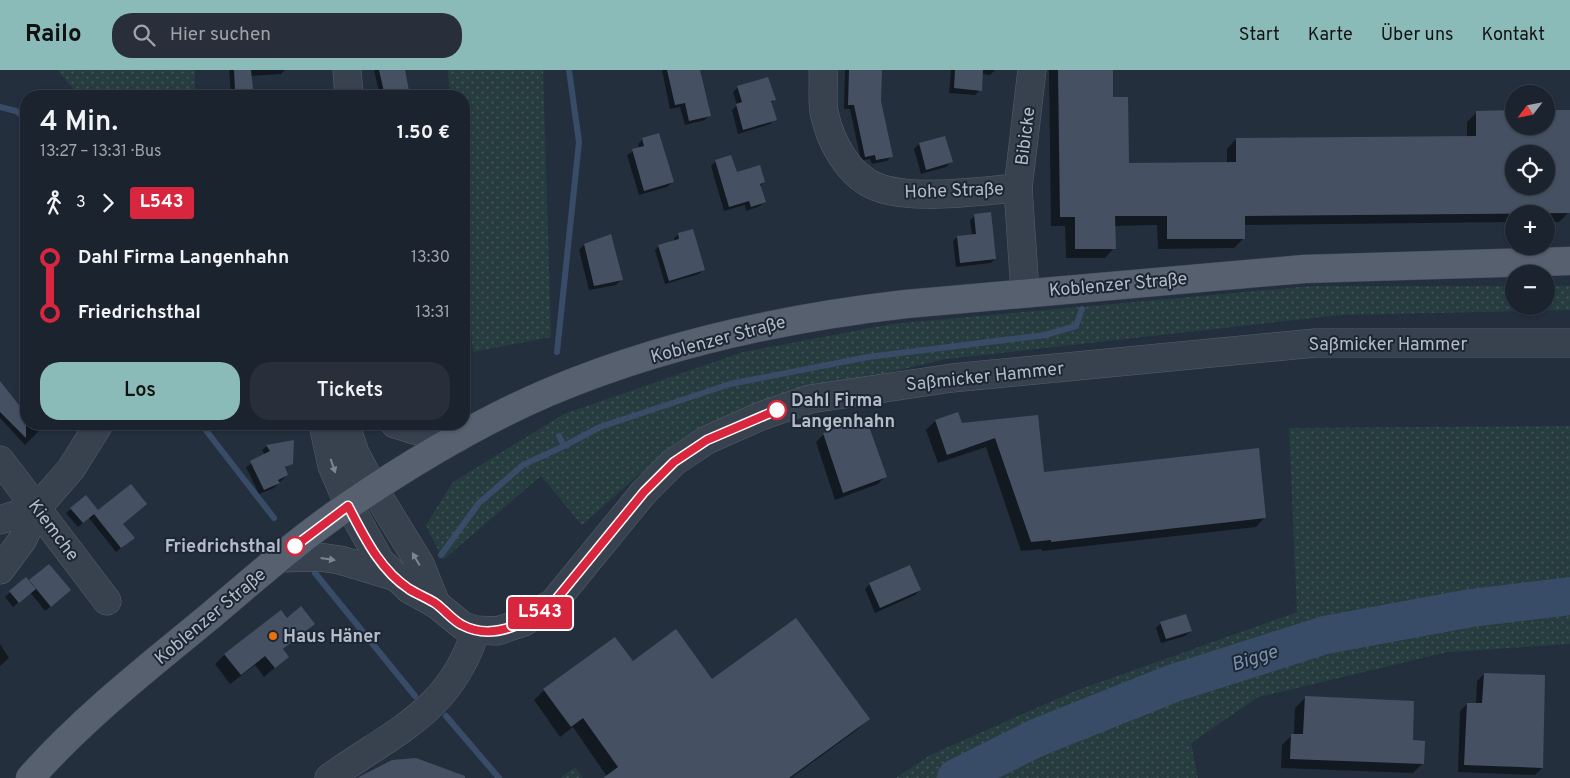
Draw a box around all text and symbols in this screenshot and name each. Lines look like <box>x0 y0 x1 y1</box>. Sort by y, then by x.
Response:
search box <box>112 13 462 58</box>
text: Railo <box>25 20 82 50</box>
icon: search <box>130 21 158 49</box>
text: Hier suchen <box>170 23 271 47</box>
text: Start <box>1239 24 1280 47</box>
text: Karte <box>1308 24 1353 47</box>
text: Über uns <box>1381 24 1453 47</box>
text: Kontakt <box>1481 24 1545 47</box>
north arrow <box>1505 85 1555 135</box>
map controls <box>1505 85 1555 315</box>
text: 4 Min. <box>40 105 118 141</box>
street label: Bibicke <box>1011 106 1041 167</box>
text: 1.50 € <box>397 121 450 145</box>
text: 13:27 – 13:31 · Bus <box>40 142 162 162</box>
button: locate <box>1505 145 1555 195</box>
street label: Hohe Straße <box>904 178 1004 205</box>
icon: walk <box>40 189 68 217</box>
icon: forward <box>94 189 122 217</box>
text: L543 <box>140 191 184 214</box>
text: 3 <box>76 193 86 213</box>
button: + <box>1505 205 1555 255</box>
text: Dahl Firma Langenhahn <box>78 246 289 270</box>
text: 13:30 <box>411 248 450 268</box>
button: − <box>1505 265 1555 315</box>
street label: Koblenzer Straße <box>1048 268 1188 303</box>
text: Friedrichsthal <box>78 301 201 325</box>
text: 13:31 <box>415 303 450 323</box>
street label: Koblenzer Straße <box>648 311 788 370</box>
street label: Saßmicker Hammer <box>1309 334 1467 357</box>
street label: Saßmicker Hammer <box>905 358 1065 397</box>
button: Los <box>40 362 240 420</box>
button: Tickets <box>250 362 450 420</box>
place label: Dahl Firma Langenhahn <box>791 390 895 434</box>
marker: Dahl Firma Langenhahn <box>767 400 787 420</box>
one-way arrow <box>330 458 337 473</box>
street label: Kiemche <box>22 496 83 566</box>
place label: Friedrichsthal <box>165 536 281 559</box>
marker: Friedrichsthal <box>285 536 305 556</box>
one-way arrow <box>412 552 421 565</box>
one-way arrow <box>321 555 337 563</box>
street label: Koblenzer Straße <box>150 564 271 671</box>
line badge: L543 <box>505 597 575 629</box>
text: L543 <box>518 601 562 624</box>
place label: Haus Häner <box>283 626 381 649</box>
marker: Haus Häner <box>267 630 279 642</box>
water label: Bigge <box>1228 640 1281 678</box>

